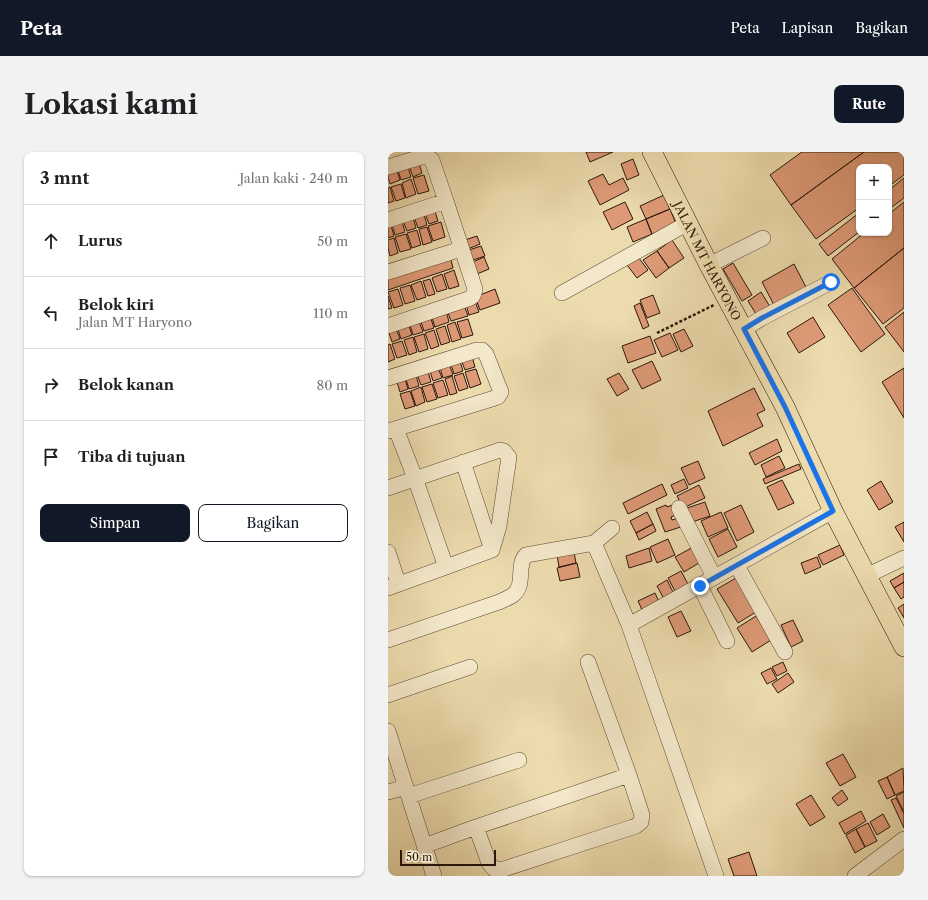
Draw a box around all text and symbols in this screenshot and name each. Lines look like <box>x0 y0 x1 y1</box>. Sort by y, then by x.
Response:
text: Peta <box>20 17 63 40</box>
text: Peta <box>730 19 760 37</box>
text: Lapisan <box>782 19 833 37</box>
text: Bagikan <box>855 19 908 37</box>
button: Rute <box>834 85 904 123</box>
text: Lokasi kami <box>24 87 198 121</box>
map controls <box>856 164 892 236</box>
button: + <box>856 164 892 200</box>
text: 3 mnt <box>40 168 89 188</box>
text: Jalan kaki · 240 m <box>239 170 348 186</box>
street label: JALAN MT HARYONO <box>670 197 745 323</box>
button: − <box>856 200 892 236</box>
icon: ahead <box>40 230 62 252</box>
text: Lurus <box>78 231 123 250</box>
text: 50 m <box>317 233 348 249</box>
route start <box>822 273 840 291</box>
text: Belok kiri <box>78 295 154 314</box>
icon: left <box>40 302 62 324</box>
text: 110 m <box>313 305 348 321</box>
text: Jalan MT Haryono <box>78 314 192 330</box>
icon: right <box>40 374 62 396</box>
text: Belok kanan <box>78 375 174 394</box>
text: 80 m <box>316 377 348 393</box>
icon: arrive <box>40 446 62 468</box>
text: Tiba di tujuan <box>78 447 186 466</box>
button: Simpan <box>40 504 190 542</box>
button: Bagikan <box>198 504 348 542</box>
route end <box>691 577 709 595</box>
scale bar <box>400 848 496 867</box>
text: 50 m <box>406 850 432 864</box>

